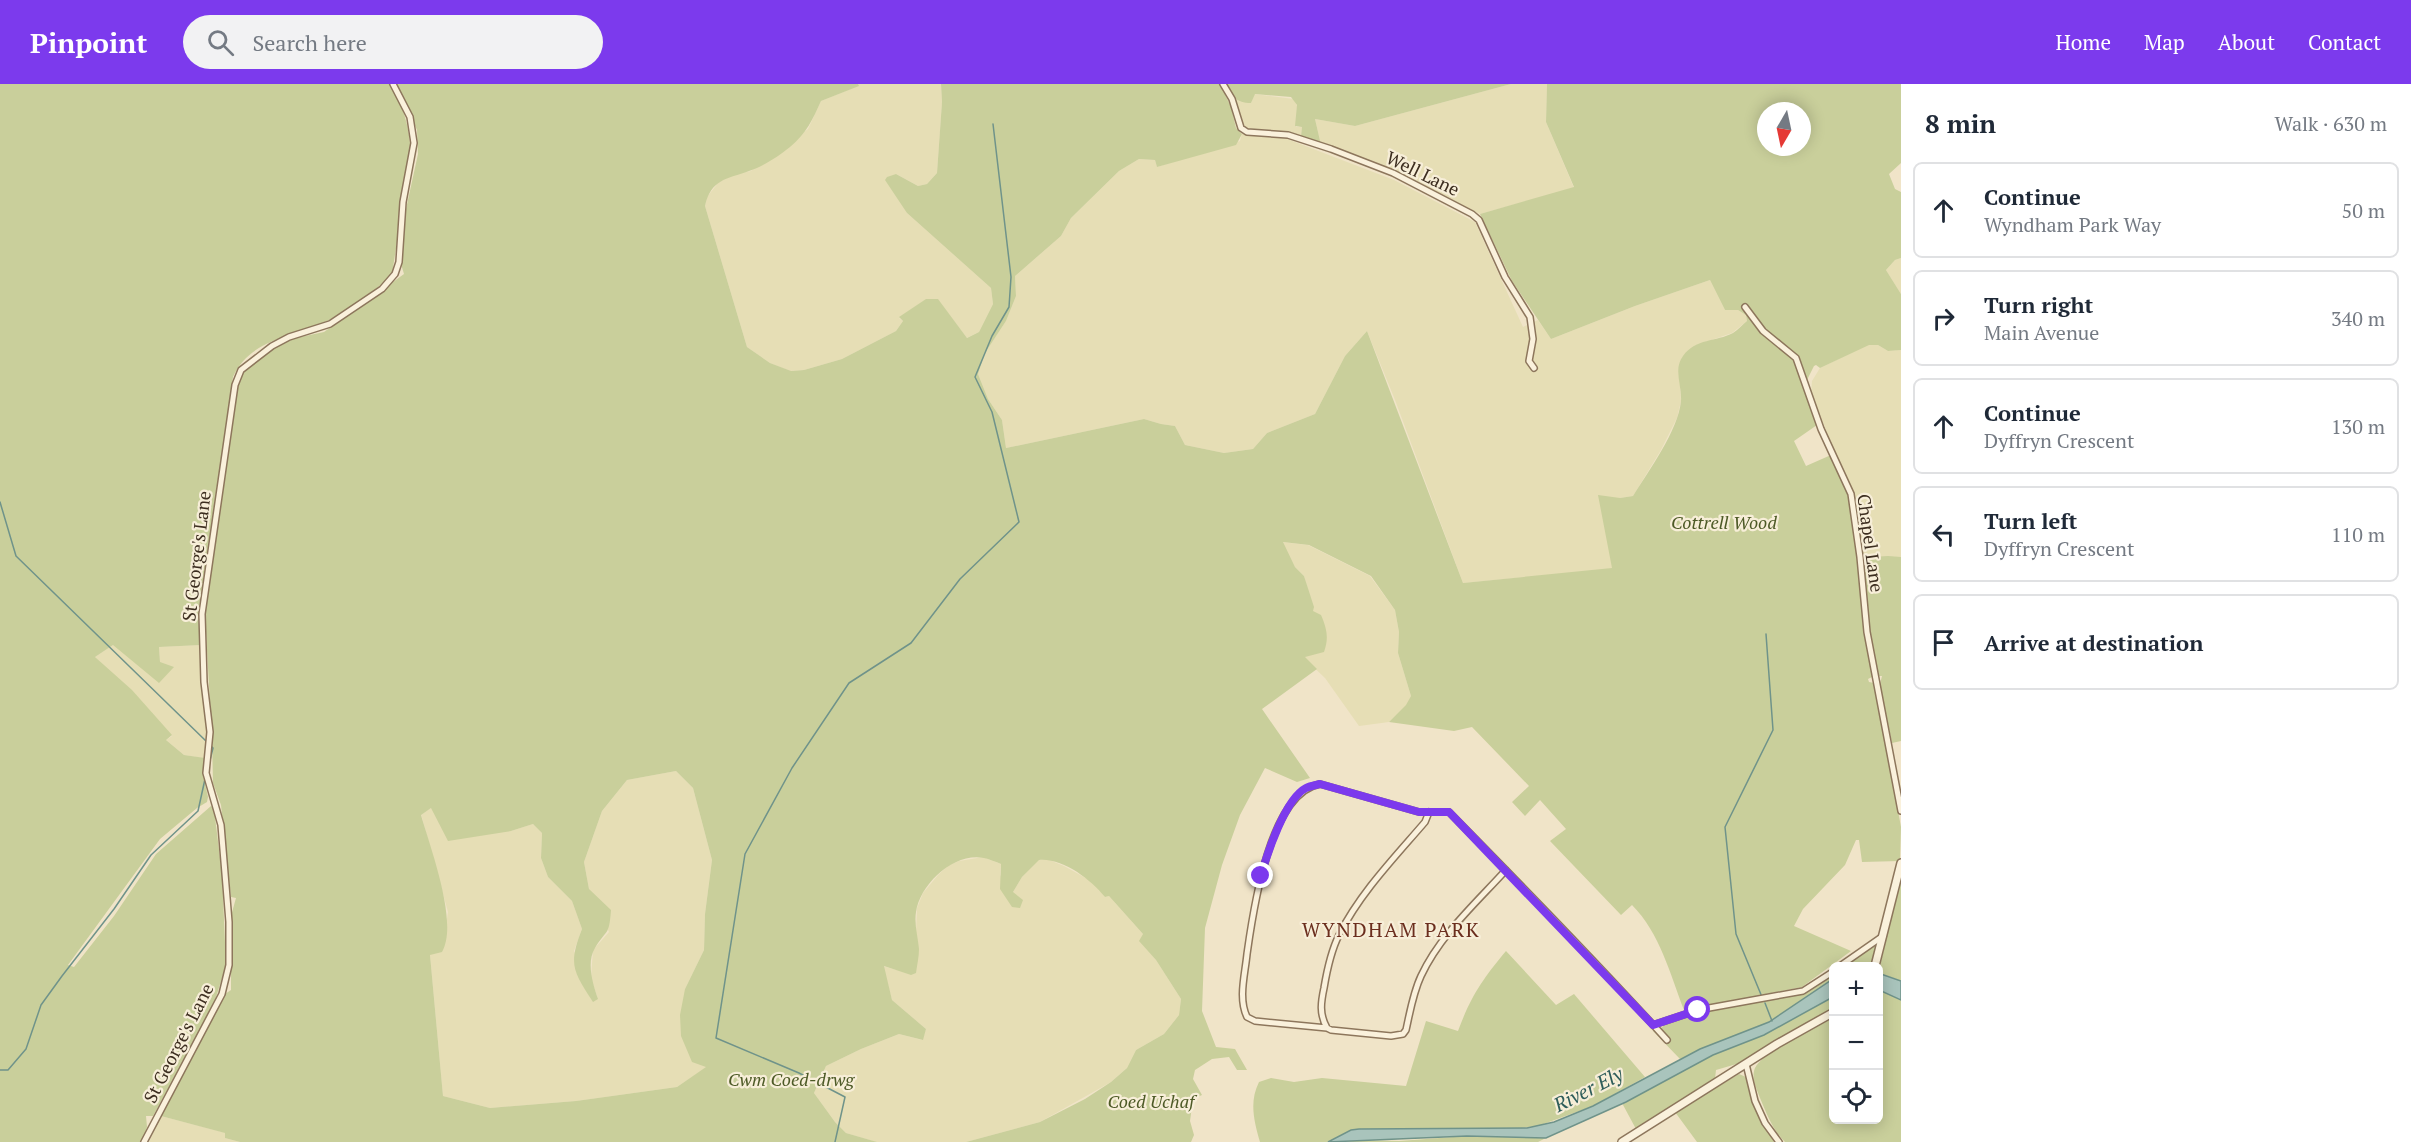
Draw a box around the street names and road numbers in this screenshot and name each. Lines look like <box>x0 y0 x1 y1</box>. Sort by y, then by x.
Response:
street label: Well Lane <box>1382 145 1464 201</box>
street label: St George's Lane <box>176 489 216 623</box>
street label: Chapel Lane <box>1852 492 1890 594</box>
street label: St George's Lane <box>138 979 218 1107</box>

